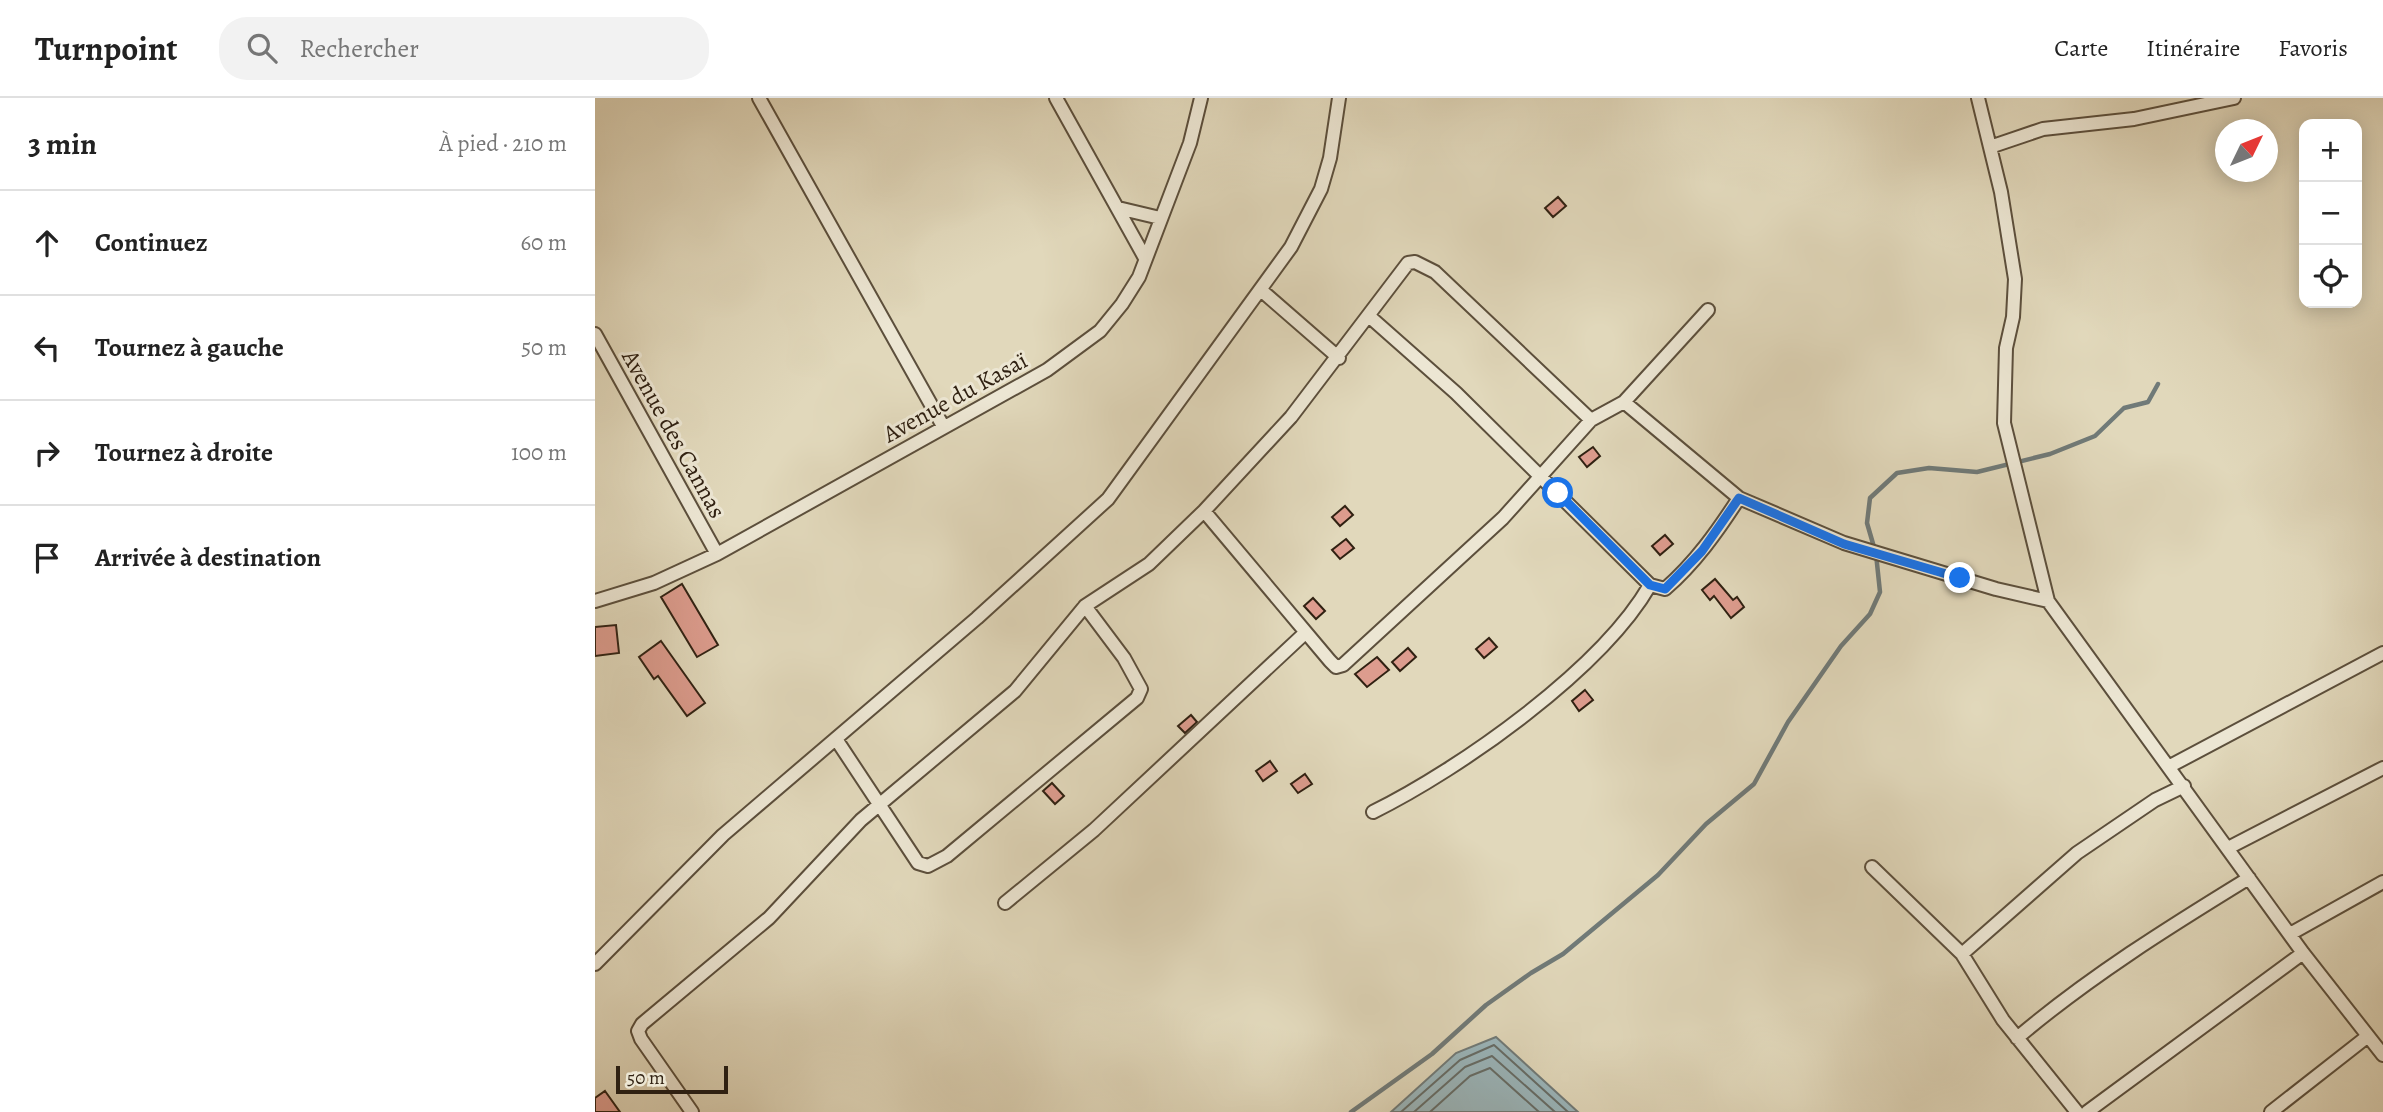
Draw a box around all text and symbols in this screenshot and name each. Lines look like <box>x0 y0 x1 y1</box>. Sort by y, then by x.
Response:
search box <box>219 17 709 80</box>
text: Turnpoint <box>35 26 177 71</box>
icon: search <box>243 29 281 67</box>
text: Rechercher <box>299 31 419 66</box>
text: Carte <box>2054 32 2108 64</box>
text: Itinéraire <box>2146 32 2240 64</box>
text: Favoris <box>2278 32 2348 64</box>
north arrow <box>2215 119 2278 182</box>
map controls <box>2299 119 2362 308</box>
button: + <box>2299 119 2362 182</box>
text: 3 min <box>28 124 97 164</box>
text: À pied · 210 m <box>439 128 567 159</box>
button: − <box>2299 182 2362 245</box>
icon: ahead <box>28 224 66 262</box>
text: Continuez <box>95 225 208 260</box>
text: 60 m <box>520 227 567 258</box>
button: locate <box>2299 245 2362 308</box>
icon: left <box>28 329 66 367</box>
text: Tournez à gauche <box>95 330 284 365</box>
text: 50 m <box>521 332 567 363</box>
street label: Avenue des Cannas <box>614 343 733 524</box>
street label: Avenue du Kasaï <box>876 344 1033 450</box>
icon: right <box>28 434 66 472</box>
text: Tournez à droite <box>95 435 273 470</box>
text: 100 m <box>511 437 567 468</box>
route start <box>1542 477 1573 508</box>
icon: arrive <box>28 539 66 577</box>
text: Arrivée à destination <box>95 540 321 575</box>
route end <box>1944 562 1975 593</box>
scale bar <box>616 1063 728 1095</box>
text: 50 m <box>627 1065 665 1091</box>

